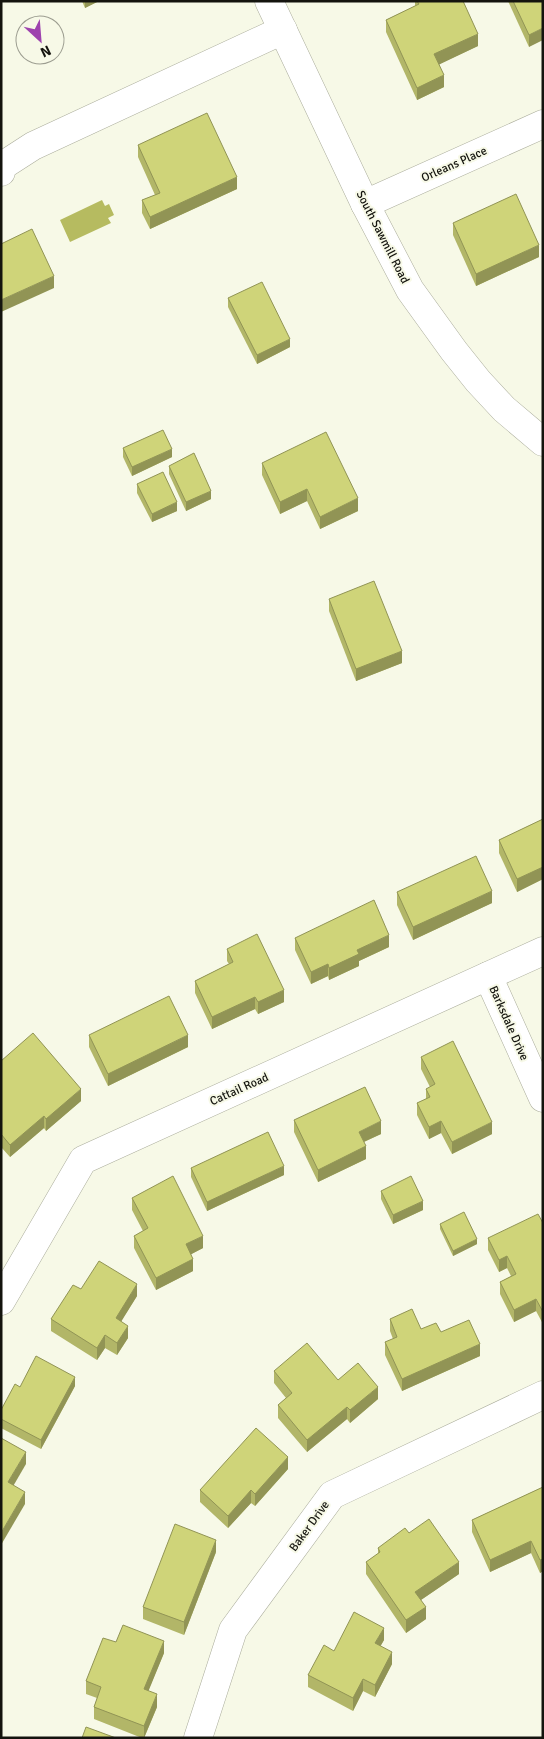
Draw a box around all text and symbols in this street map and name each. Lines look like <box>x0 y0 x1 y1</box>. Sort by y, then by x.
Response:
north arrow <box>15 15 65 65</box>
text: N <box>37 41 54 61</box>
street label: Orleans Place <box>419 143 489 186</box>
street label: South Sawmill Road <box>353 188 412 286</box>
street label: Barksdale Drive <box>485 983 532 1063</box>
street label: Cattail Road <box>207 1070 271 1109</box>
street label: Baker Drive <box>286 1498 333 1555</box>

